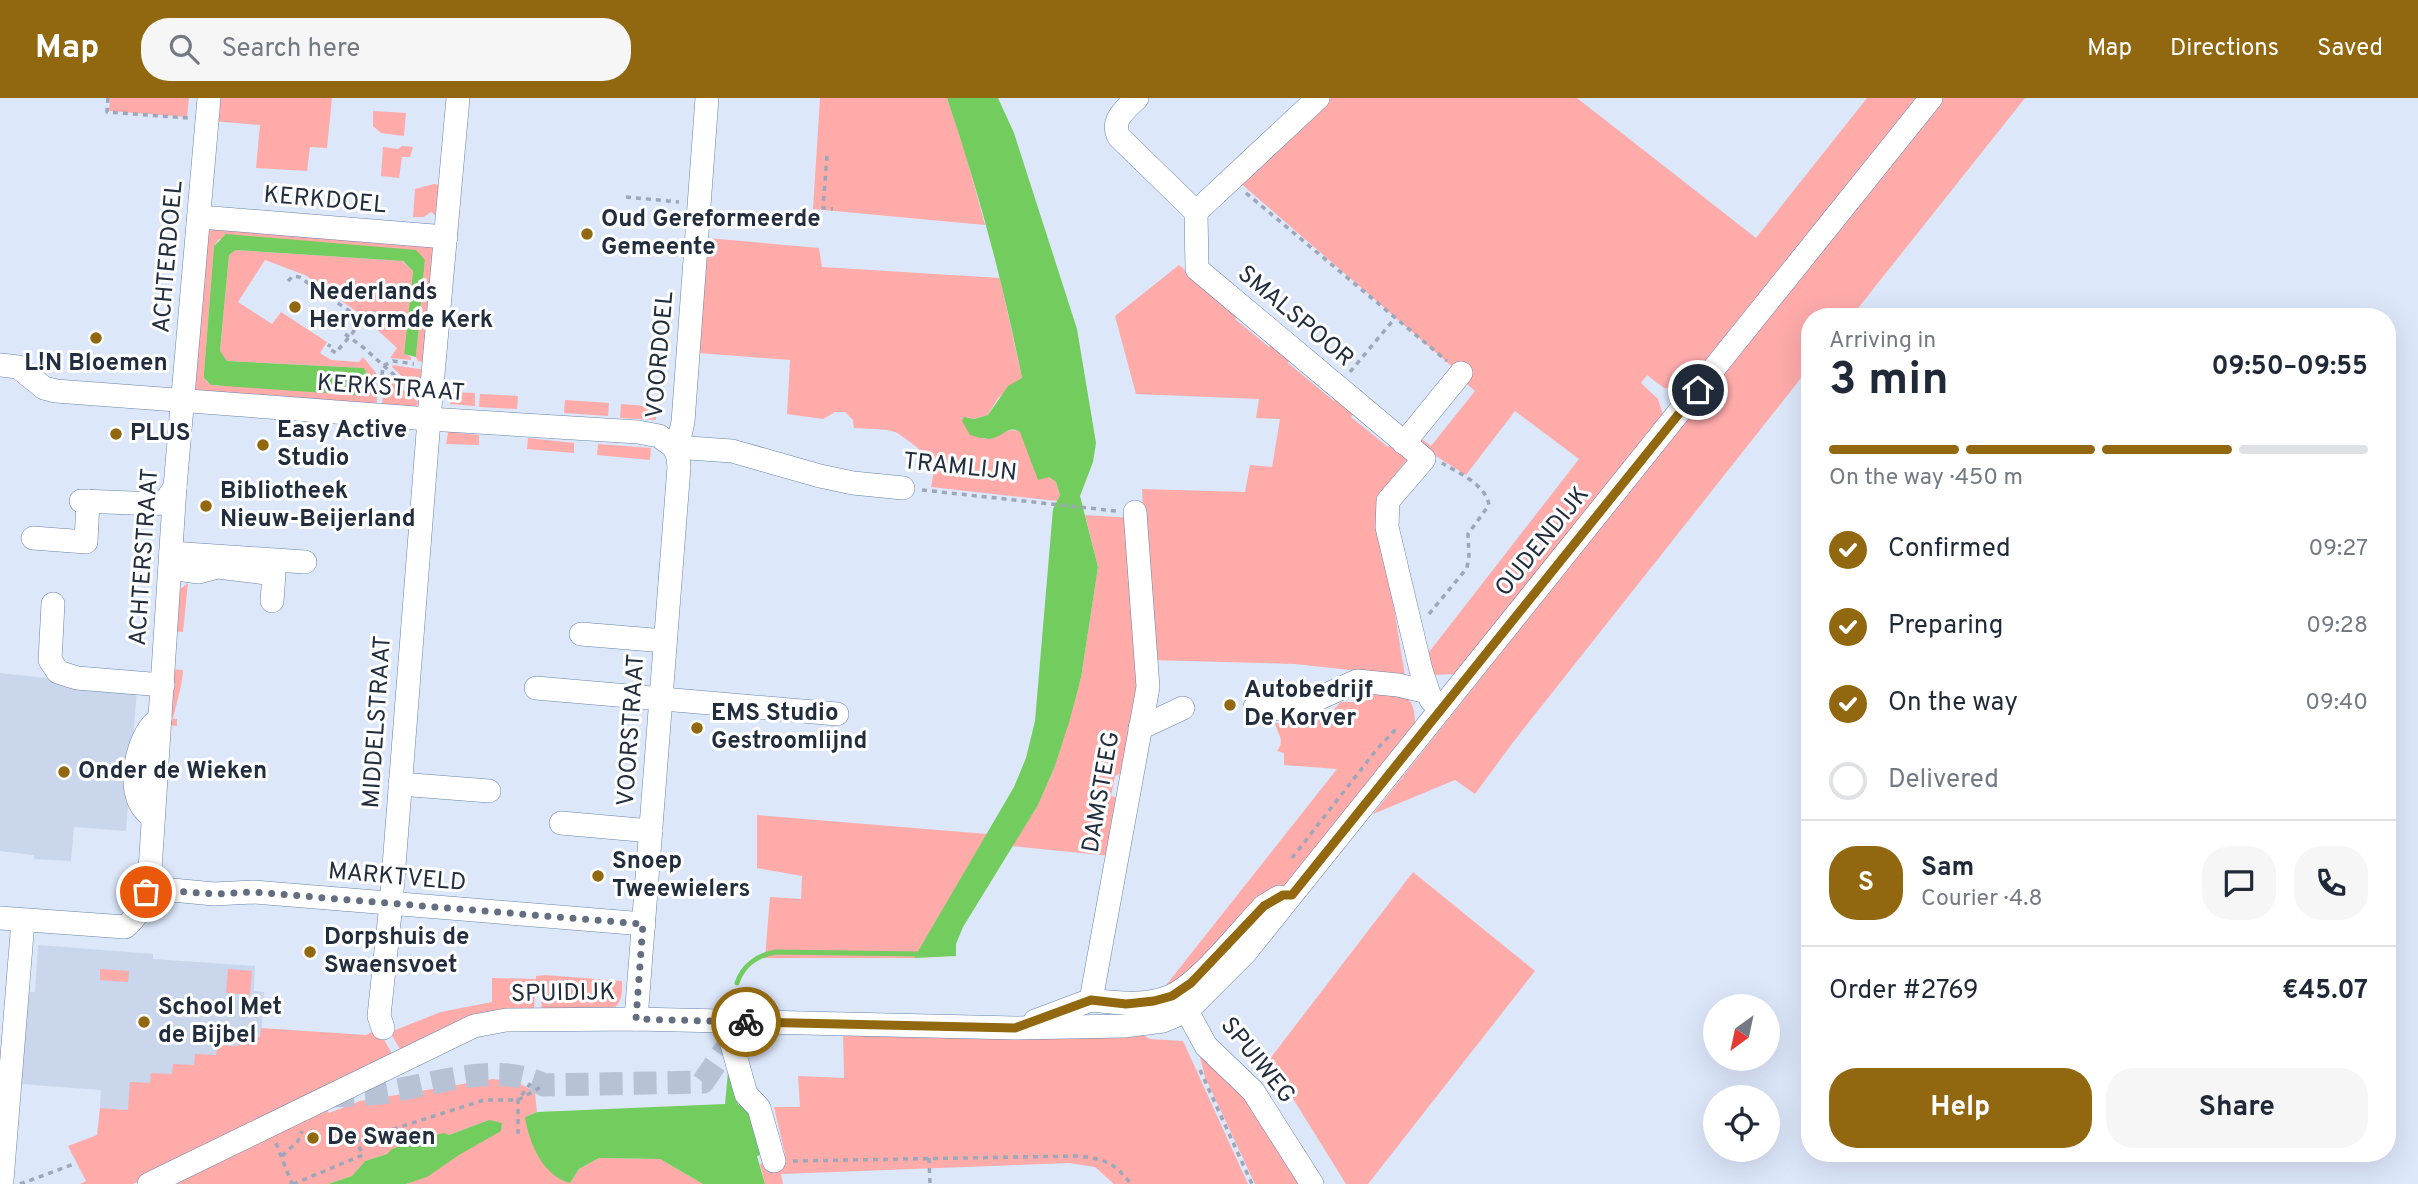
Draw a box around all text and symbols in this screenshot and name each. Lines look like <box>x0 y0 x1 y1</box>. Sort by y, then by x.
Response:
search box <box>141 18 631 81</box>
text: Map <box>35 28 99 70</box>
icon: search <box>165 30 203 68</box>
text: Search here <box>221 33 360 66</box>
text: Map <box>2087 34 2132 64</box>
text: Directions <box>2170 34 2279 64</box>
text: Saved <box>2317 34 2383 64</box>
street label: ACHTERDOEL <box>147 180 191 334</box>
street label: KERKDOEL <box>262 181 388 221</box>
place label: Oud Gereformeerde Gemeente <box>601 205 821 263</box>
marker: Oud Gereformeerde Gemeente <box>579 226 595 242</box>
street label: SMALSPOOR <box>1231 260 1359 374</box>
place label: Nederlands Hervormde Kerk <box>309 278 493 336</box>
street label: VOORDOEL <box>640 290 682 420</box>
marker: Nederlands Hervormde Kerk <box>287 299 303 315</box>
text: Arriving in <box>1829 327 1936 356</box>
marker: L!N Bloemen <box>88 330 104 346</box>
place label: L!N Bloemen <box>24 349 168 379</box>
text: 09:50–09:55 <box>2211 351 2368 384</box>
text: 3 min <box>1829 352 1949 411</box>
pin <box>1668 360 1728 420</box>
street label: KERKSTRAAT <box>316 369 466 409</box>
icon: home <box>1679 371 1717 409</box>
place label: Easy Active Studio <box>277 416 407 474</box>
place label: PLUS <box>130 419 191 449</box>
marker: PLUS <box>108 426 124 442</box>
marker: Easy Active Studio <box>255 437 271 453</box>
street label: TRAMLIJN <box>902 447 1018 489</box>
text: On the way · 450 m <box>1829 464 2023 493</box>
street label: ACHTERSTRAAT <box>124 467 166 647</box>
place label: Bibliotheek Nieuw-Beijerland <box>220 477 416 535</box>
street label: OUDENDIJK <box>1489 481 1597 603</box>
marker: Bibliotheek Nieuw-Beijerland <box>198 498 214 514</box>
icon: check <box>1829 531 1867 569</box>
text: Confirmed <box>1888 533 2011 566</box>
text: 09:27 <box>2308 535 2368 564</box>
icon: check <box>1829 608 1867 646</box>
text: Preparing <box>1888 610 2003 643</box>
text: 09:28 <box>2306 612 2368 641</box>
street label: MIDDELSTRAAT <box>357 635 399 809</box>
street label: VOORSTRAAT <box>612 653 652 807</box>
place label: Autobedrijf De Korver <box>1244 676 1373 734</box>
icon: check <box>1829 685 1867 723</box>
text: On the way <box>1888 687 2018 720</box>
text: 09:40 <box>2305 689 2368 718</box>
marker: Autobedrijf De Korver <box>1222 697 1238 713</box>
place label: EMS Studio Gestroomlijnd <box>711 699 867 757</box>
marker: EMS Studio Gestroomlijnd <box>689 720 705 736</box>
street label: DAMSTEEG <box>1077 729 1127 855</box>
place label: Onder de Wieken <box>78 757 267 787</box>
marker: Onder de Wieken <box>56 764 72 780</box>
text: Delivered <box>1888 764 1999 797</box>
button: chat <box>2202 846 2276 920</box>
button: phone <box>2294 846 2368 920</box>
place label: Snoep Tweewielers <box>612 847 750 905</box>
text: Sam <box>1921 852 1974 885</box>
street label: MARKTVELD <box>327 857 467 899</box>
pin <box>116 862 176 922</box>
text: S <box>1858 867 1874 900</box>
marker: Snoep Tweewielers <box>590 868 606 884</box>
icon: bag <box>127 873 165 911</box>
text: Courier · 4.8 <box>1921 885 2042 914</box>
place label: Dorpshuis de Swaensvoet <box>324 923 469 981</box>
marker: Dorpshuis de Swaensvoet <box>302 944 318 960</box>
text: Order #2769 <box>1829 975 1978 1008</box>
text: €45.07 <box>2282 975 2368 1008</box>
street label: SPUIDIJK <box>511 978 615 1010</box>
courier <box>711 987 781 1057</box>
place label: School Met de Bijbel <box>158 993 282 1051</box>
north arrow <box>1703 994 1780 1071</box>
map controls <box>1703 994 1780 1162</box>
icon: bike <box>727 1003 765 1041</box>
street label: SPUIWEG <box>1213 1012 1301 1110</box>
marker: School Met de Bijbel <box>136 1014 152 1030</box>
button: Help <box>1829 1068 2092 1148</box>
button: Share <box>2106 1068 2368 1148</box>
button: locate <box>1703 1085 1780 1162</box>
place label: De Swaen <box>327 1123 436 1153</box>
marker: De Swaen <box>305 1130 321 1146</box>

